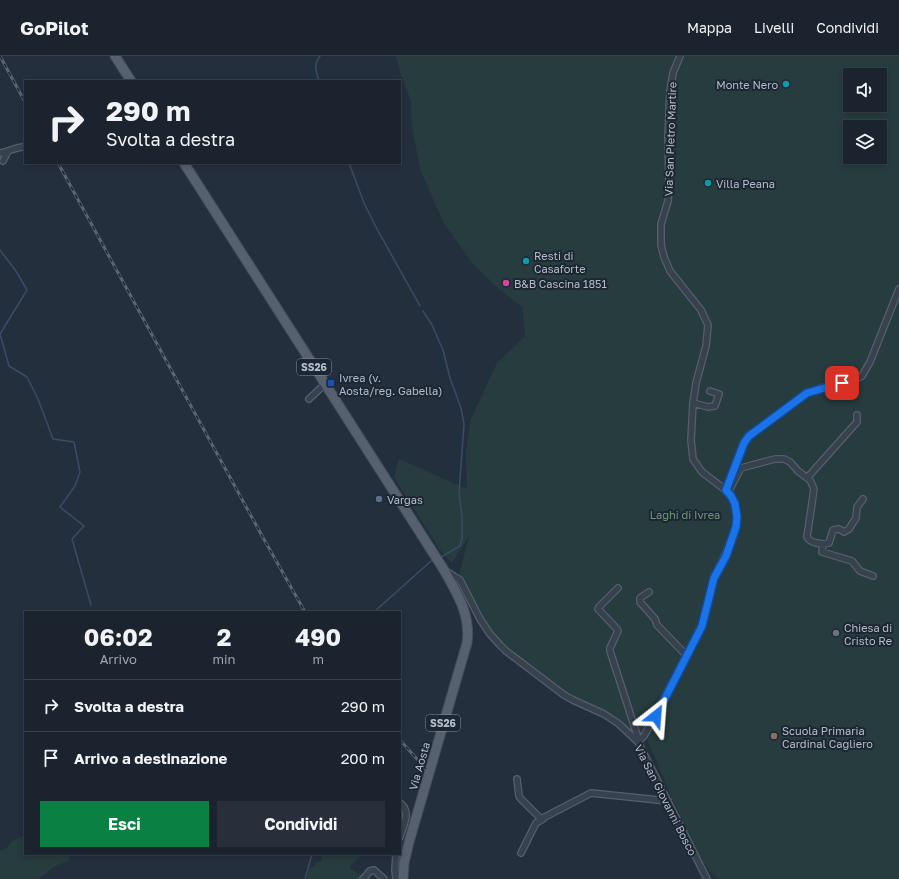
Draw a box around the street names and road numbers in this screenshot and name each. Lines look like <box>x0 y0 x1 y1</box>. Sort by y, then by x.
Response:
street label: Via San Pietro Martire <box>662 82 678 196</box>
road number: SS26 <box>297 359 331 375</box>
road number: SS26 <box>426 715 460 731</box>
street label: Via Aosta <box>406 740 432 792</box>
street label: Via San Giovanni Bosco <box>632 742 700 858</box>

